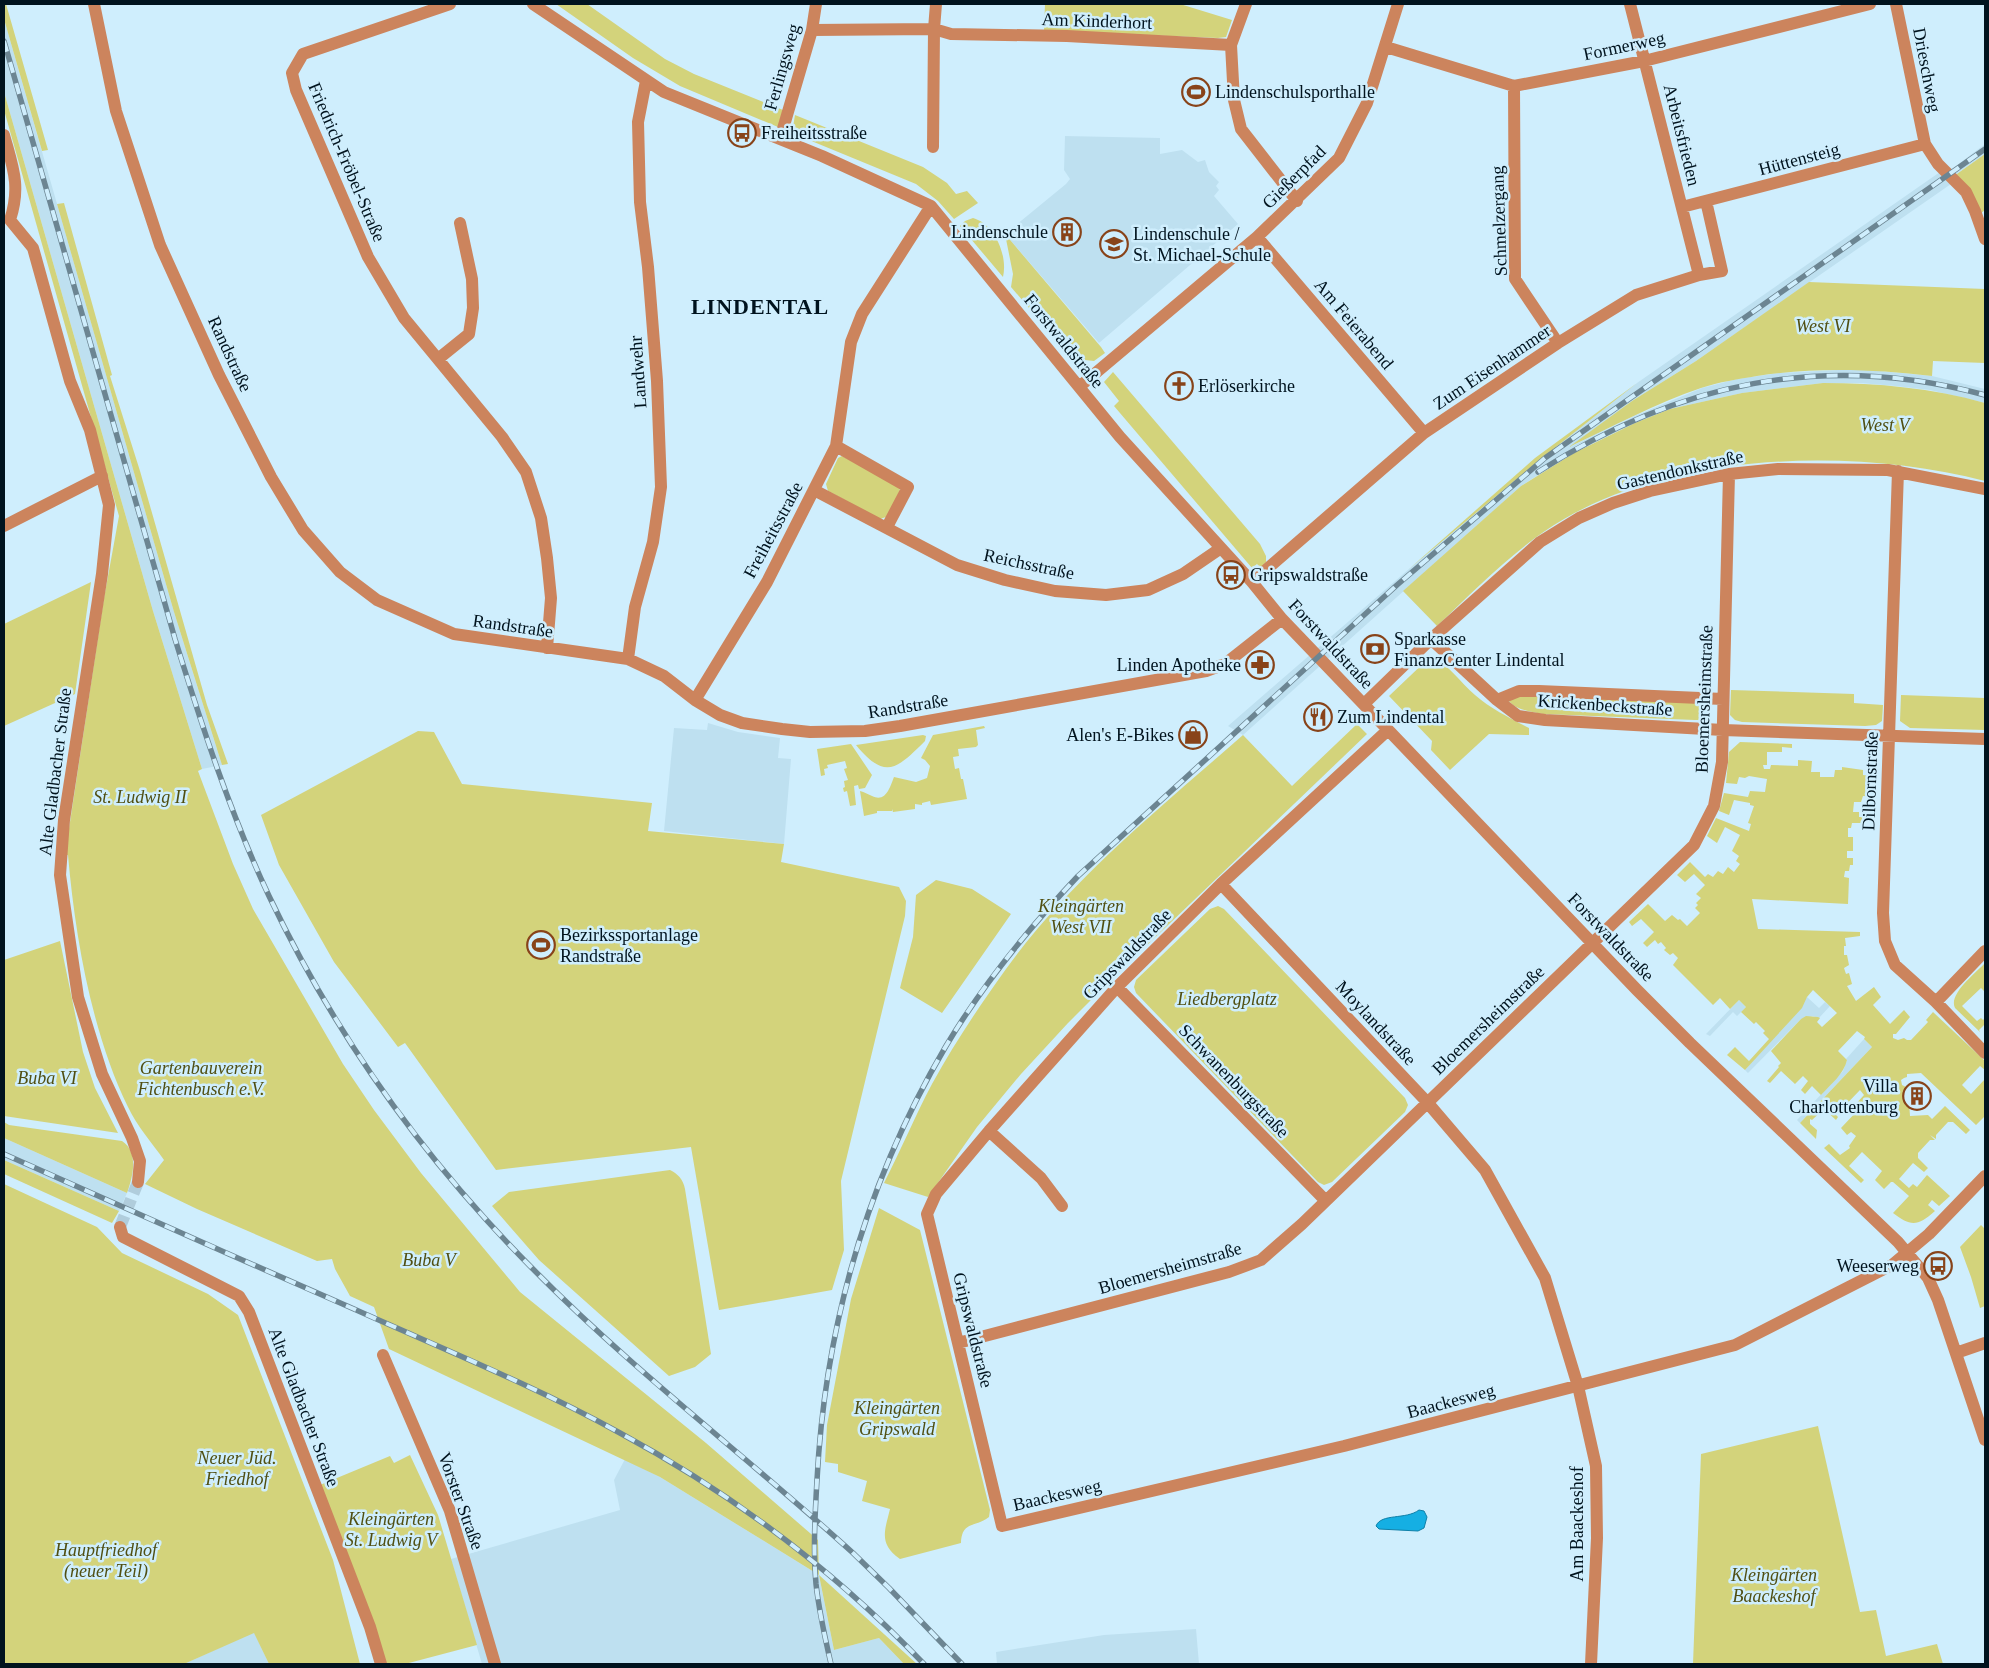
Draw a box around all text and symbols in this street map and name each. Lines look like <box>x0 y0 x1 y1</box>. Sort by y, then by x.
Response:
street label: Am Kinderhort <box>1041 9 1153 33</box>
street label: Ferlingsweg <box>760 21 804 113</box>
street label: Drieschweg <box>1909 26 1945 114</box>
street label: Formerweg <box>1581 28 1667 64</box>
sports icon: Lindenschulsporthalle <box>1181 77 1211 107</box>
street label: Friedrich-Fröbel-Straße <box>304 79 390 245</box>
place label: Lindenschulsporthalle <box>1215 82 1375 102</box>
street label: Arbeitsfrieden <box>1660 82 1704 188</box>
bus stop icon: Freiheitsstraße <box>727 118 757 148</box>
place label: Freiheitsstraße <box>761 123 867 143</box>
street label: Hüttensteig <box>1756 139 1842 179</box>
street label: Gießerpfad <box>1258 141 1330 213</box>
street label: Schmelzergang <box>1487 165 1511 277</box>
building icon: Lindenschule <box>1052 217 1082 247</box>
place label: Lindenschule <box>951 222 1048 242</box>
place label: Lindenschule / St. Michael-Schule <box>1133 224 1271 265</box>
school or university icon: Lindenschule / St. Michael-Schule <box>1099 229 1129 259</box>
street label: Am Feierabend <box>1311 275 1397 373</box>
street label: Forstwaldstraße <box>1020 290 1108 392</box>
district label: LINDENTAL <box>691 294 829 319</box>
street label: Randstraße <box>204 313 256 395</box>
park label: West VI <box>1796 316 1851 336</box>
street label: Zum Eisenhammer <box>1429 320 1555 414</box>
street label: Landwehr <box>625 335 651 409</box>
church icon: Erlöserkirche <box>1164 371 1194 401</box>
place label: Erlöserkirche <box>1198 376 1295 396</box>
park label: West V <box>1861 415 1911 435</box>
street label: Gastendonkstraße <box>1615 446 1745 494</box>
street label: Freiheitsstraße <box>739 479 807 581</box>
street label: Reichsstraße <box>982 545 1076 583</box>
bus stop icon: Gripswaldstraße <box>1216 560 1246 590</box>
place label: Gripswaldstraße <box>1250 565 1368 585</box>
street label: Forstwaldstraße <box>1284 595 1378 693</box>
street label: Randstraße <box>472 610 554 642</box>
street label: Bloemersheimstraße <box>1691 625 1717 773</box>
place label: Sparkasse FinanzCenter Lindental <box>1394 629 1564 670</box>
bank icon: Sparkasse FinanzCenter Lindental <box>1360 634 1390 664</box>
pharmacy icon: Linden Apotheke <box>1245 650 1275 680</box>
place label: Linden Apotheke <box>1117 655 1241 675</box>
street label: Alte Gladbacher Straße <box>35 687 75 857</box>
street label: Randstraße <box>866 690 950 722</box>
street label: Krickenbeckstraße <box>1537 690 1673 720</box>
restaurant icon: Zum Lindental <box>1303 702 1333 732</box>
place label: Zum Lindental <box>1337 707 1444 727</box>
shop icon: Alen's E-Bikes <box>1178 720 1208 750</box>
place label: Alen's E-Bikes <box>1066 725 1174 745</box>
street label: Dilbornstraße <box>1858 731 1882 831</box>
park label: St. Ludwig II <box>93 787 188 807</box>
street label: Forstwaldstraße <box>1564 889 1658 985</box>
park label: Kleingärten West VII <box>1037 896 1124 937</box>
street label: Gripswaldstraße <box>1079 905 1175 1003</box>
place label: Bezirkssportanlage Randstraße <box>560 925 698 966</box>
sports icon: Bezirkssportanlage Randstraße <box>526 930 556 960</box>
street label: Bloemersheimstraße <box>1428 961 1548 1079</box>
street label: Moylandstraße <box>1332 977 1420 1069</box>
park label: Liedbergplatz <box>1176 989 1277 1009</box>
street label: Schwanenburgstraße <box>1175 1020 1293 1142</box>
park label: Gartenbauverein Fichtenbusch e.V. <box>136 1058 265 1099</box>
park label: Buba VI <box>17 1068 78 1088</box>
place label: Villa Charlottenburg <box>1789 1076 1898 1117</box>
building icon: Villa Charlottenburg <box>1902 1081 1932 1111</box>
street label: Bloemersheimstraße <box>1096 1238 1244 1298</box>
park label: Buba V <box>402 1250 458 1270</box>
bus stop icon: Weeserweg <box>1923 1251 1953 1281</box>
place label: Weeserweg <box>1836 1256 1919 1276</box>
street label: Gripswaldstraße <box>949 1270 997 1390</box>
street label: Alte Gladbacher Straße <box>264 1325 344 1489</box>
street label: Baackesweg <box>1405 1380 1497 1422</box>
park label: Kleingärten Gripswald <box>853 1398 940 1439</box>
park label: Neuer Jüd. Friedhof <box>197 1448 276 1489</box>
street label: Vorster Straße <box>434 1450 488 1552</box>
street label: Am Baackeshof <box>1567 1466 1587 1582</box>
street label: Baackesweg <box>1011 1475 1103 1515</box>
park label: Kleingärten St. Ludwig V <box>345 1509 439 1550</box>
park label: Hauptfriedhof (neuer Teil) <box>54 1540 160 1582</box>
park label: Kleingärten Baackeshof <box>1730 1565 1818 1606</box>

